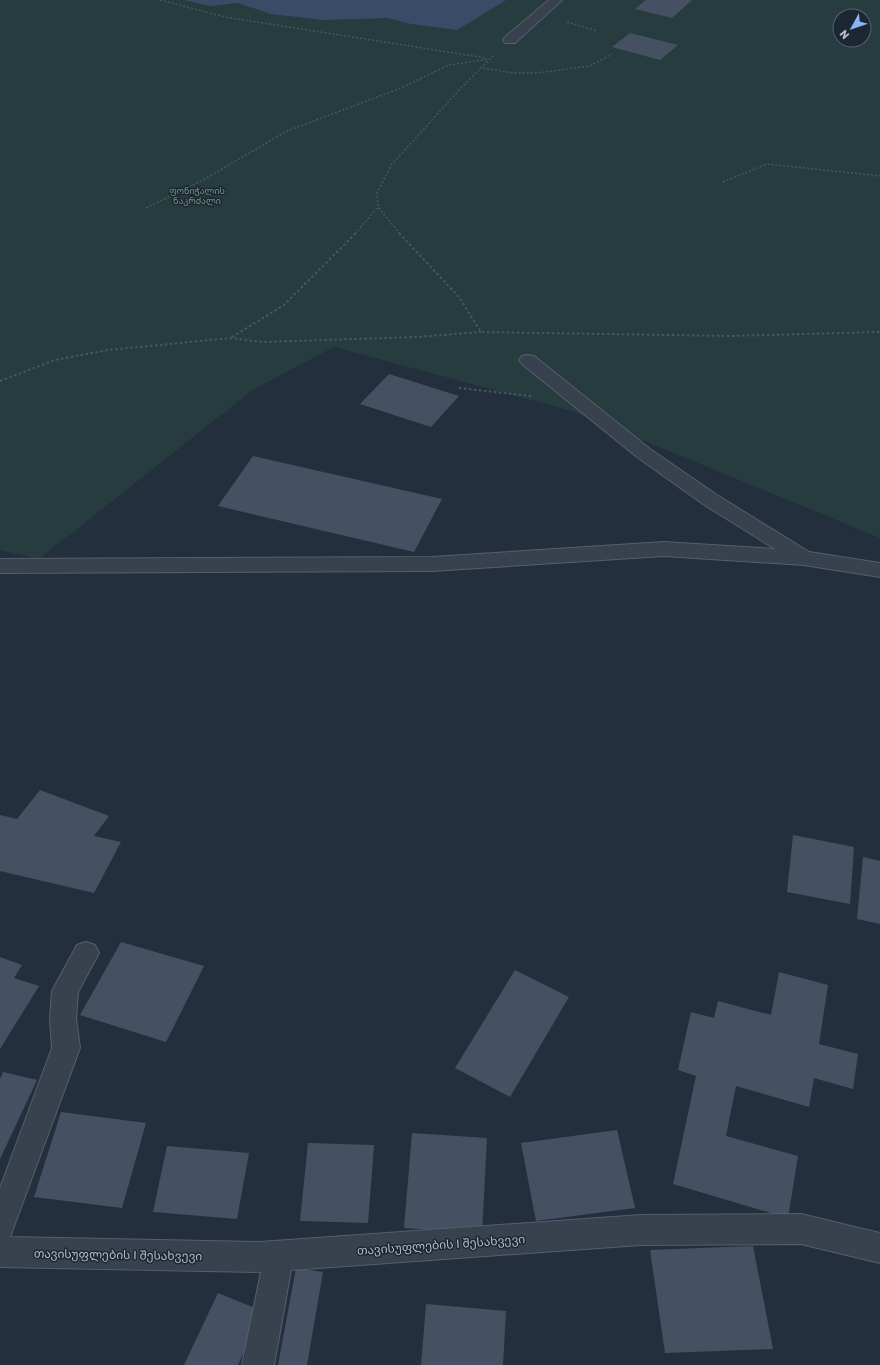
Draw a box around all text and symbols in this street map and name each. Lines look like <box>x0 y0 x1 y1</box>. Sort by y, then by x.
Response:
north arrow <box>832 8 872 48</box>
text: N <box>837 27 852 41</box>
park label: ფონიჭალის ნაკრძალი <box>169 186 225 207</box>
street label: თავისუფლების I შესახვევი <box>356 1232 526 1259</box>
street label: თავისუფლების I შესახვევი <box>34 1247 202 1264</box>

